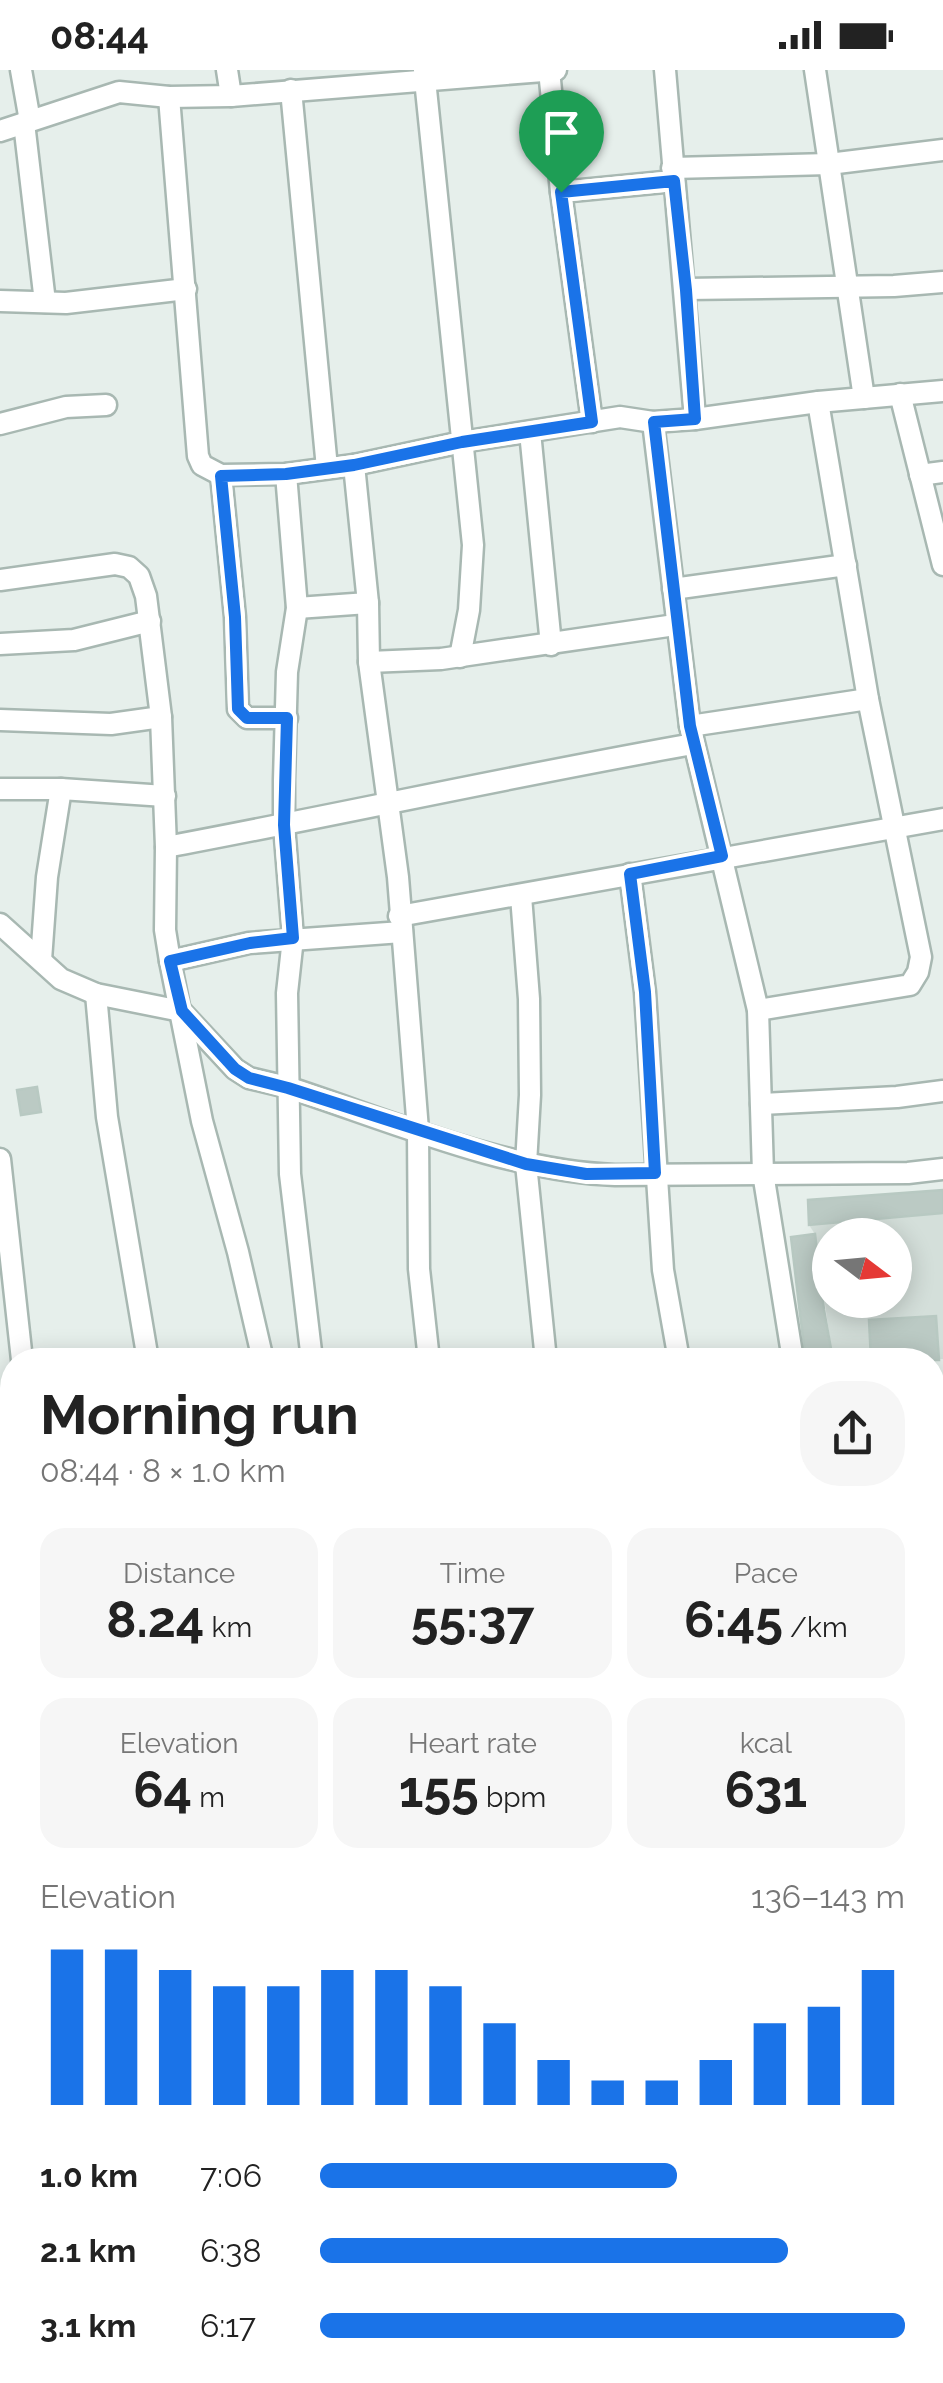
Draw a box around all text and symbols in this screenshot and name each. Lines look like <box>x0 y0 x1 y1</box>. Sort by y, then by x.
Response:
text: 08:44 <box>50 13 149 58</box>
pin <box>519 90 604 193</box>
icon: arrive <box>534 105 589 160</box>
north arrow <box>812 1218 912 1318</box>
map controls <box>812 1218 912 1318</box>
button: share <box>800 1381 905 1486</box>
text: Morning run <box>40 1382 359 1447</box>
text: 08:44 · 8 × 1.0 km <box>40 1452 286 1489</box>
text: Distance <box>123 1557 235 1590</box>
text: Time <box>440 1557 505 1590</box>
text: Pace <box>734 1557 798 1590</box>
text: 8.24 <box>106 1590 204 1649</box>
text: 55:37 <box>411 1590 534 1649</box>
text: 6:45 <box>684 1590 783 1649</box>
text: km <box>204 1611 252 1644</box>
text: /km <box>783 1611 848 1644</box>
text: Elevation <box>120 1727 239 1760</box>
text: Heart rate <box>408 1727 537 1760</box>
text: kcal <box>740 1727 792 1760</box>
text: 64 <box>133 1760 192 1819</box>
text: 155 <box>399 1760 479 1819</box>
text: 631 <box>724 1760 807 1819</box>
text: m <box>192 1781 225 1814</box>
text: bpm <box>479 1781 546 1814</box>
text: Elevation <box>40 1878 176 1915</box>
text: 136–143 m <box>751 1878 905 1915</box>
text: 1.0 km <box>40 2157 138 2194</box>
text: 7:06 <box>200 2157 262 2194</box>
text: 2.1 km <box>40 2232 136 2269</box>
text: 6:38 <box>200 2232 261 2269</box>
text: 3.1 km <box>40 2307 136 2344</box>
text: 6:17 <box>200 2307 256 2344</box>

